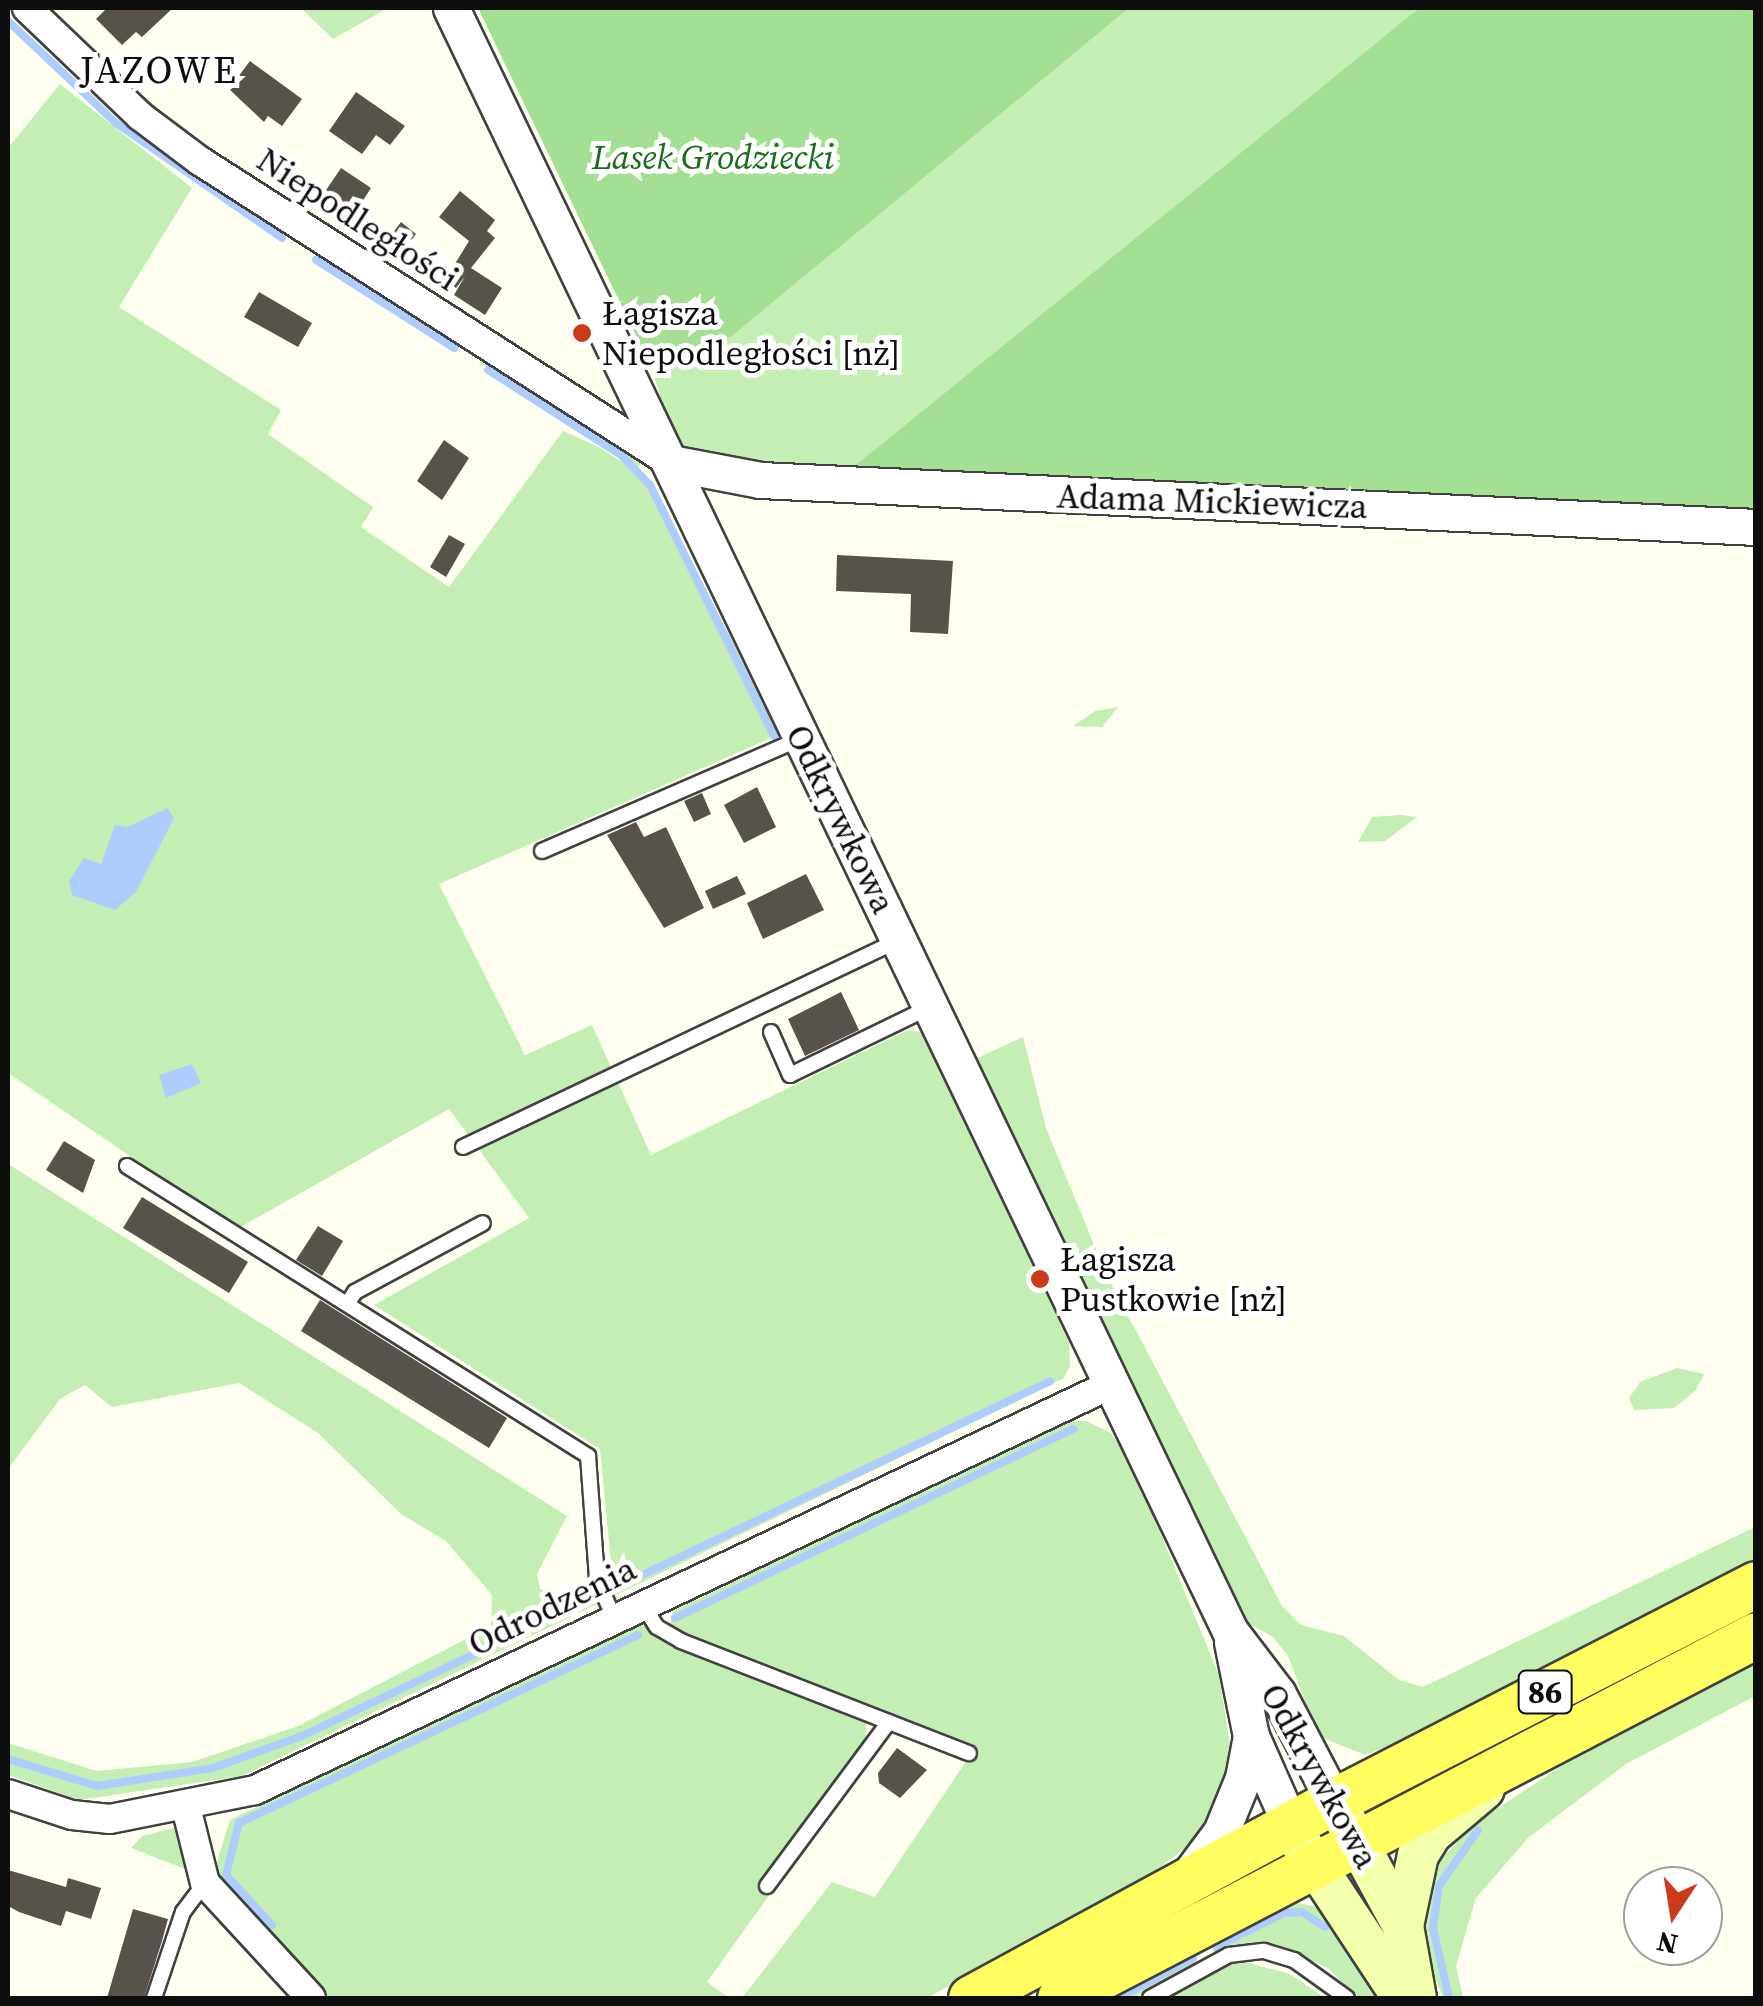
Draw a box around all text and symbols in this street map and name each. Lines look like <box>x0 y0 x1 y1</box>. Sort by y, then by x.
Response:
district label: JAZOWE <box>80 48 238 94</box>
park label: Lasek Grodziecki <box>592 136 834 178</box>
street label: Niepodległości <box>249 138 467 300</box>
place label: Łagisza Niepodległości [nż] <box>602 292 900 374</box>
marker: Łagisza Niepodległości [nż] <box>571 322 593 344</box>
street label: Adama Mickiewicza <box>1056 475 1368 527</box>
street label: Odkrywkowa <box>777 718 905 920</box>
place label: Łagisza Pustkowie [nż] <box>1060 1238 1287 1320</box>
marker: Łagisza Pustkowie [nż] <box>1029 1268 1051 1290</box>
street label: Odrodzenia <box>461 1547 643 1665</box>
road number: 86 <box>1518 1665 1572 1719</box>
street label: Odkrywkowa <box>1252 1676 1388 1876</box>
north arrow <box>1623 1866 1723 1966</box>
text: N <box>1653 1923 1681 1964</box>

